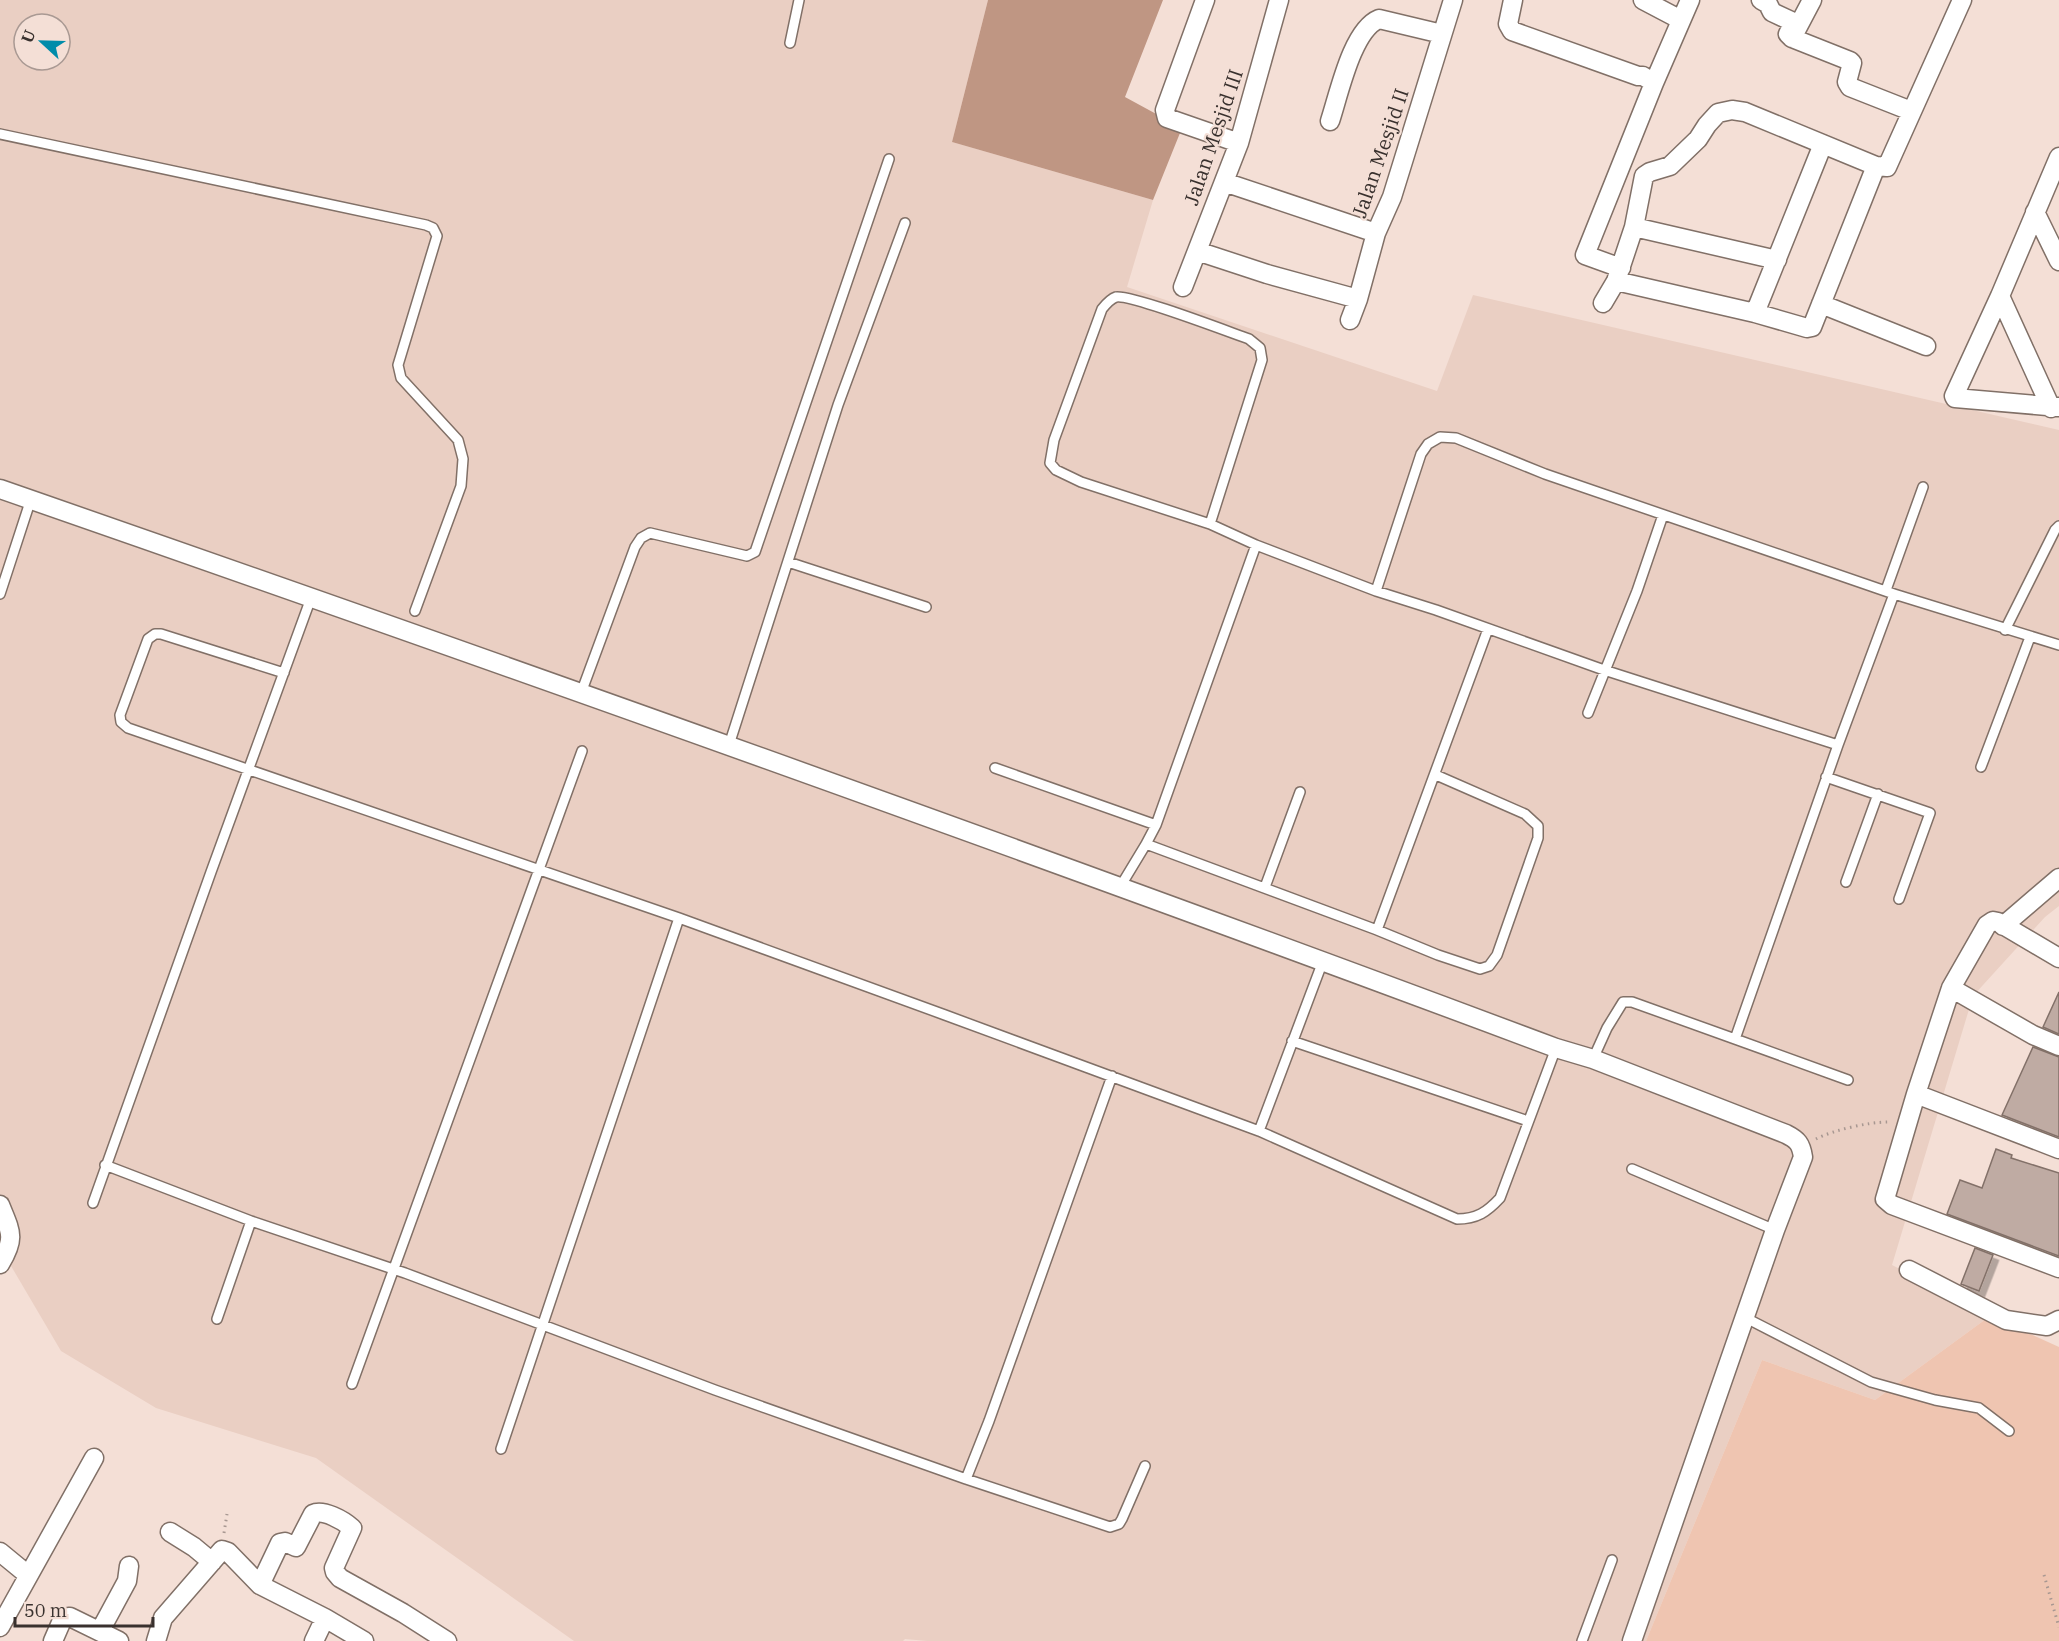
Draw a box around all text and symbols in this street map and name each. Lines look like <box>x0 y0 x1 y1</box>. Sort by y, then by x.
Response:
north arrow <box>12 12 72 72</box>
text: U <box>17 27 40 46</box>
street label: Jalan Mesjid III <box>1177 65 1249 209</box>
street label: Jalan Mesjid II <box>1345 85 1415 221</box>
scale bar <box>15 1590 153 1628</box>
text: 50 m <box>24 1599 67 1622</box>

